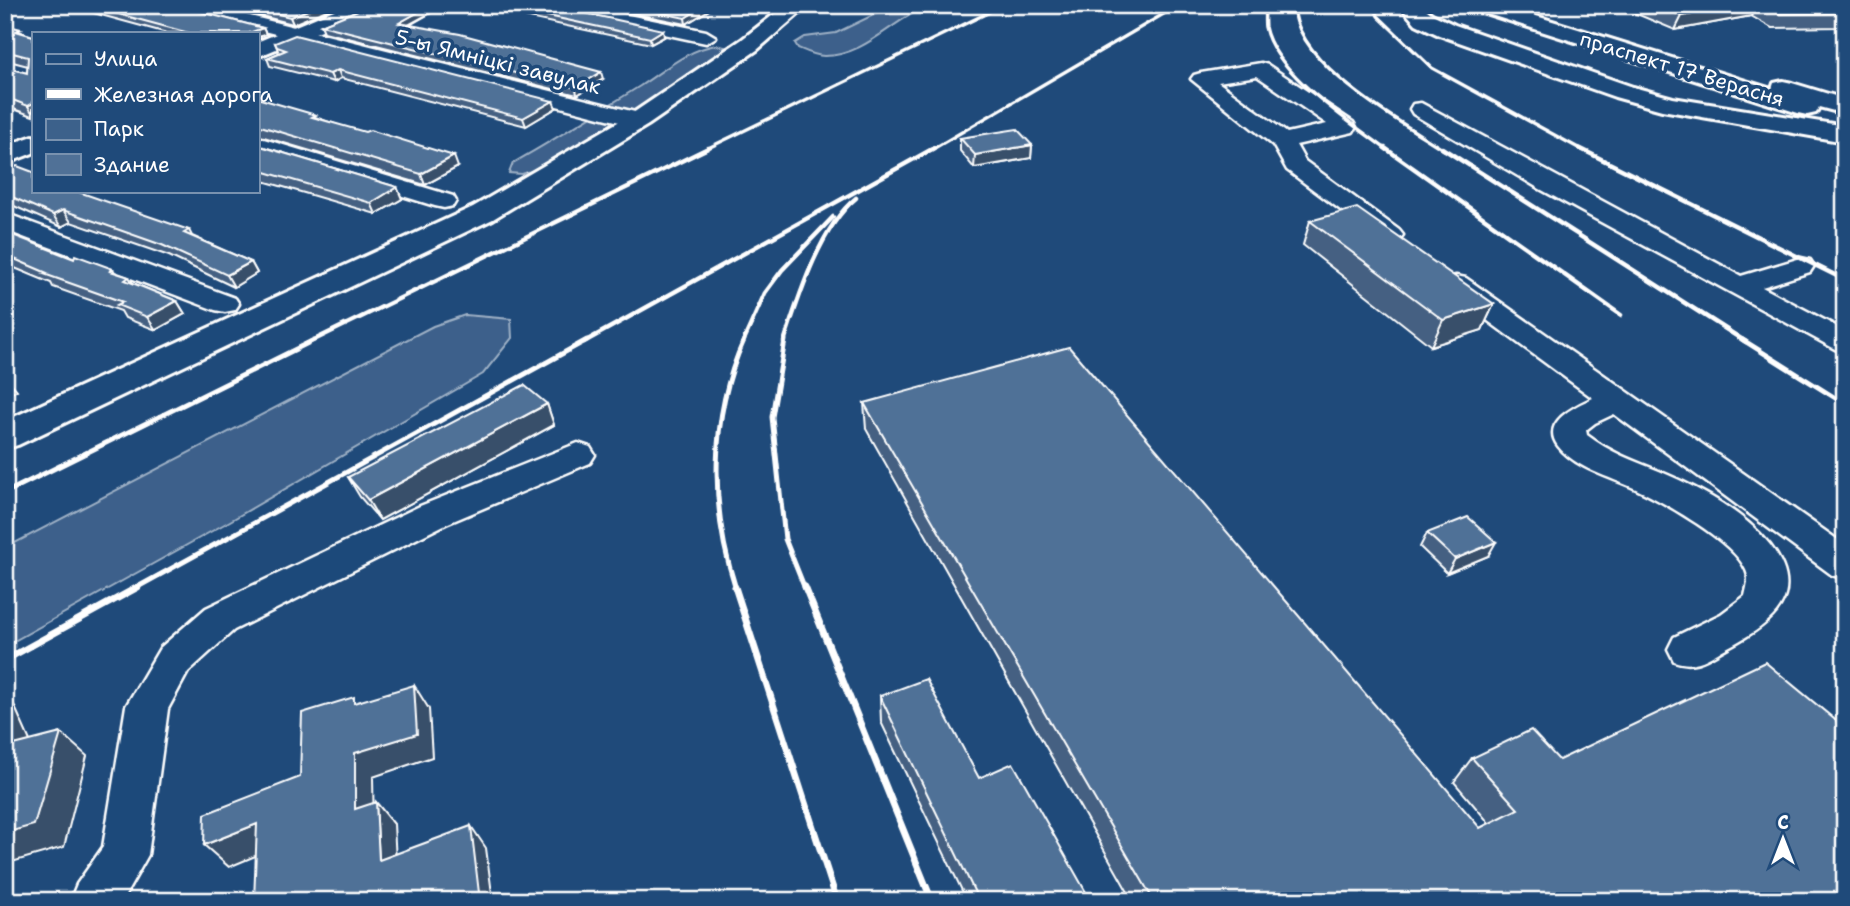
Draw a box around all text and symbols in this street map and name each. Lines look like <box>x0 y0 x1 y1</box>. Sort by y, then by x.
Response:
street label: 5-ы Ямніцкі завулак <box>392 23 604 101</box>
street label: праспект 17 Верасня <box>1576 25 1788 113</box>
legend <box>32 32 259 192</box>
text: Улица <box>94 45 157 73</box>
text: Железная дорога <box>94 81 273 109</box>
text: Парк <box>94 115 144 143</box>
text: Здание <box>94 151 170 179</box>
north arrow <box>1748 804 1818 874</box>
text: С <box>1777 810 1789 835</box>

